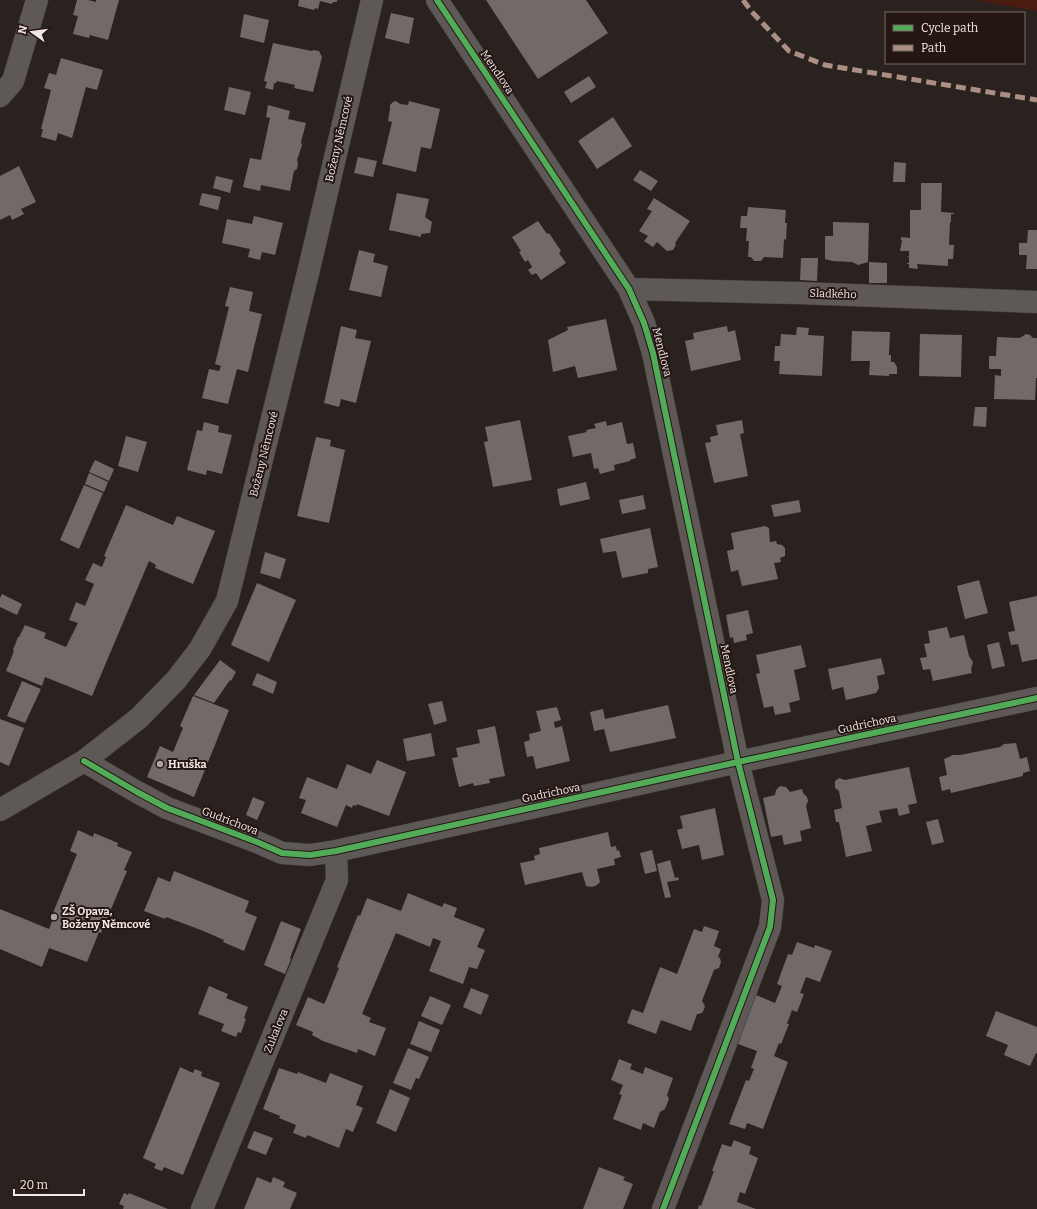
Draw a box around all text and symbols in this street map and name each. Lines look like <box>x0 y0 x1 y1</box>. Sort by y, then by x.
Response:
north arrow <box>12 12 52 52</box>
legend <box>885 12 1025 64</box>
text: Cycle path <box>921 21 979 35</box>
text: N <box>15 24 30 35</box>
text: Path <box>921 41 947 55</box>
street label: Mendlova <box>478 48 516 96</box>
street label: Boženy Němcové <box>323 95 355 183</box>
street label: Sladkého <box>809 287 857 301</box>
street label: Mendlova <box>650 326 674 378</box>
street label: Boženy Němcové <box>247 410 281 498</box>
street label: Mendlova <box>717 643 741 695</box>
street label: Gudrichova <box>837 711 897 737</box>
place label: Hruška <box>168 758 208 771</box>
marker: Hruška <box>155 759 165 769</box>
street label: Gudrichova <box>521 780 581 806</box>
street label: Gudrichova <box>200 804 260 838</box>
place label: ZŠ Opava, Boženy Němcové <box>62 904 150 931</box>
marker: ZŠ Opava, Boženy Němcové <box>49 912 59 922</box>
street label: Zukalova <box>261 1007 291 1055</box>
scale bar <box>14 1171 84 1197</box>
text: 20 m <box>20 1178 49 1192</box>

